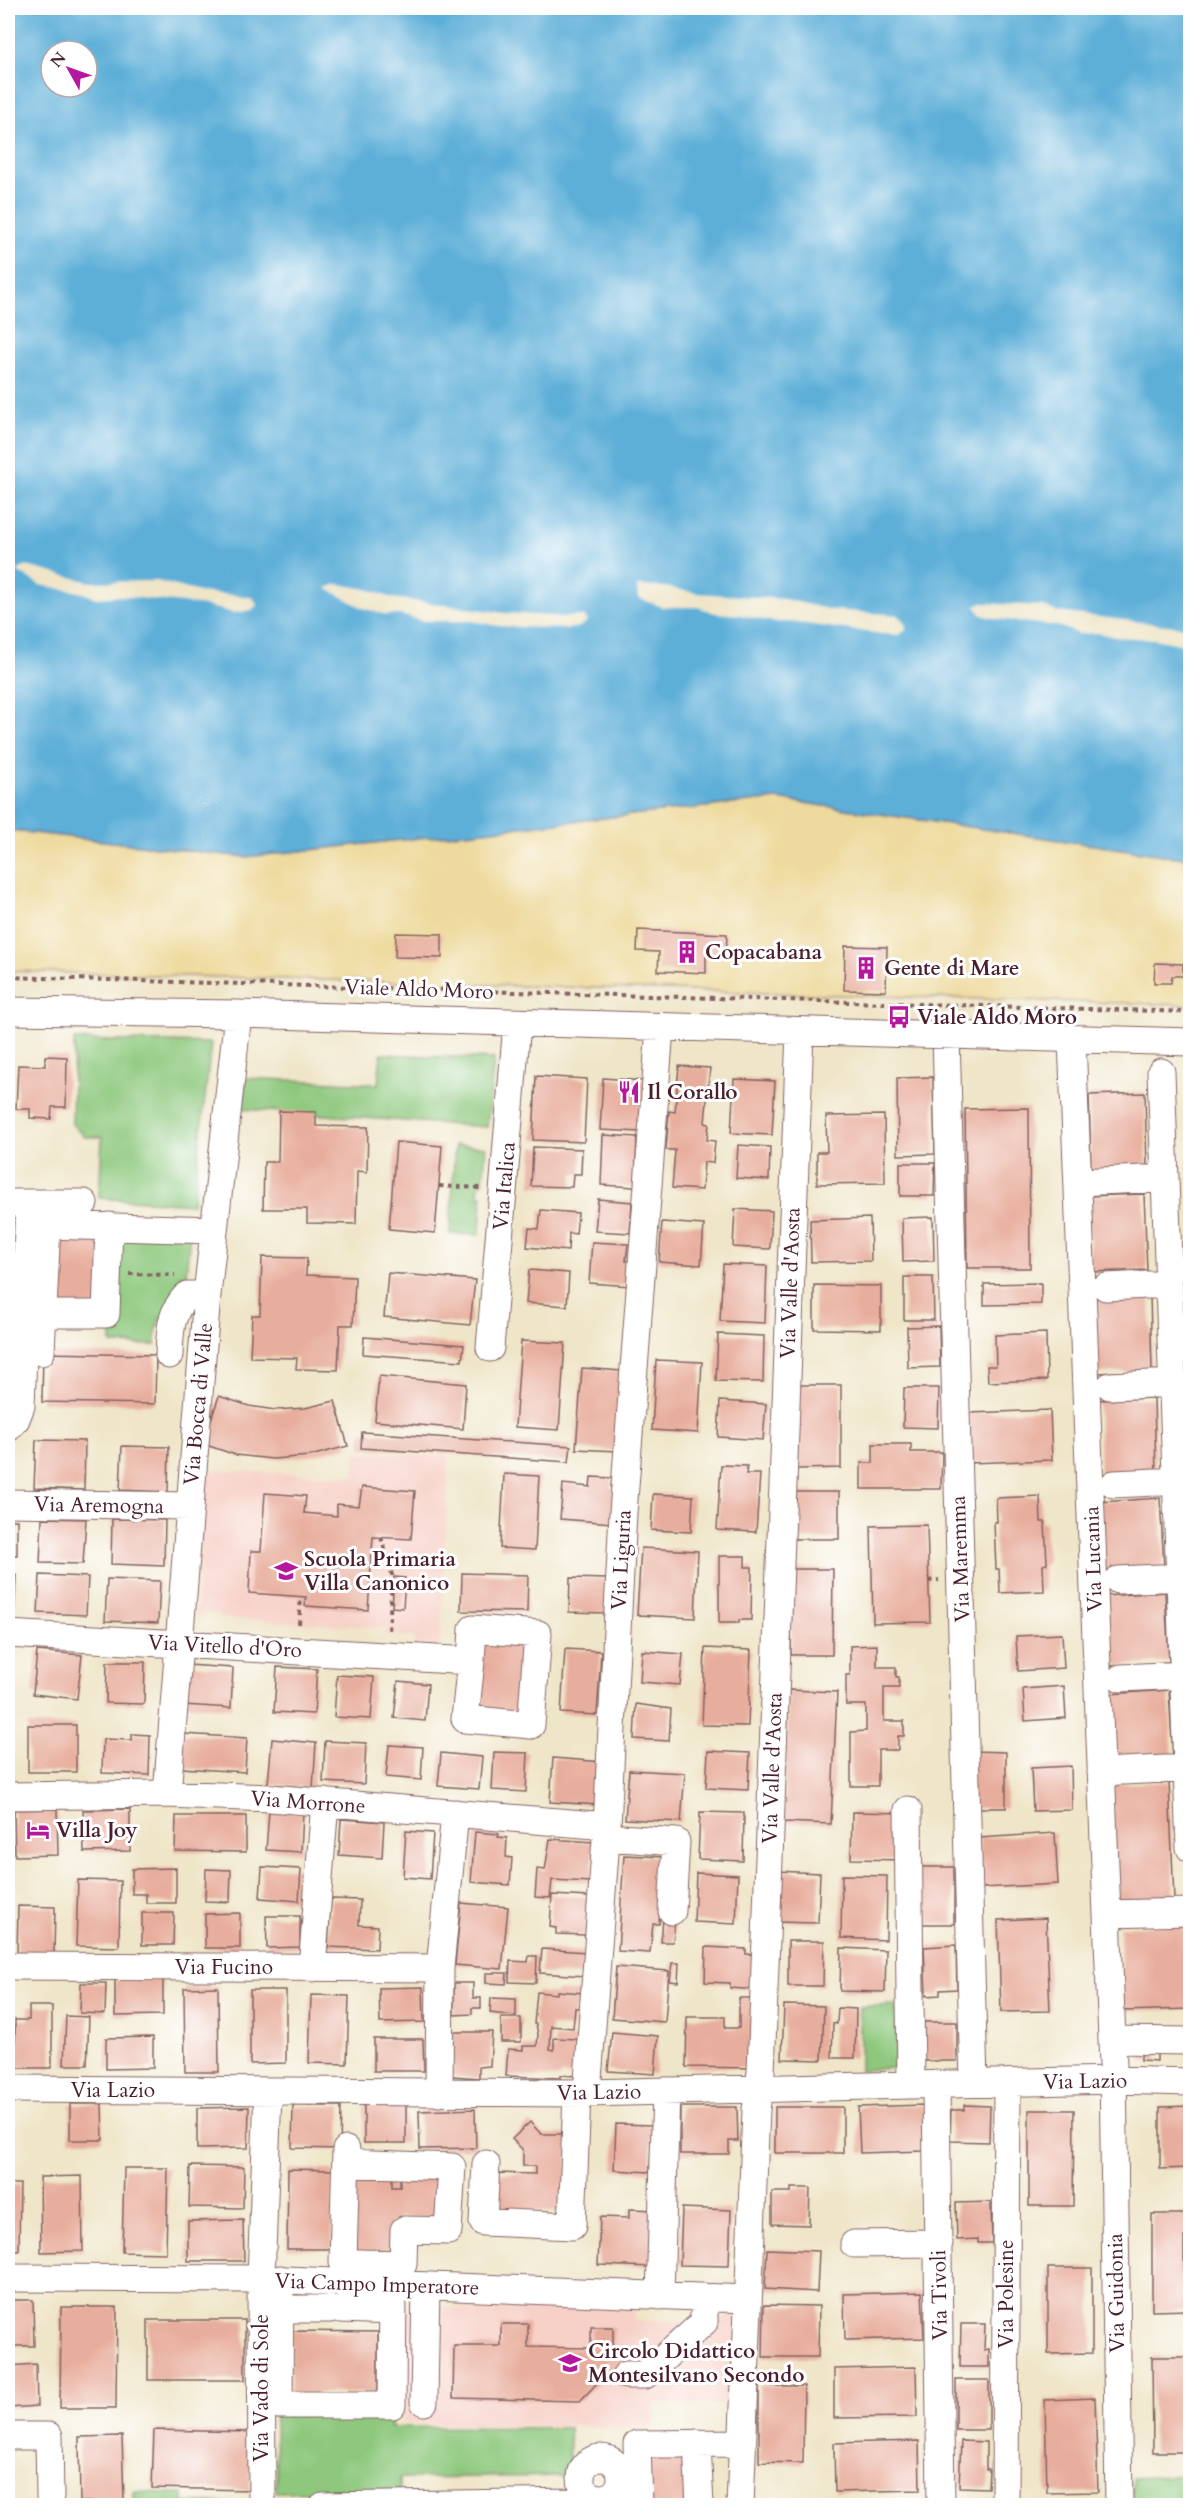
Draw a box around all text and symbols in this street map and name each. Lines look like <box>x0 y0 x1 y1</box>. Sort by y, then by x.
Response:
north arrow <box>39 39 99 99</box>
text: N <box>45 48 71 72</box>
place label: Copacabana <box>705 938 823 967</box>
building icon: Copacabana <box>674 939 700 965</box>
place label: Gente di Mare <box>884 954 1019 983</box>
building icon: Gente di Mare <box>853 955 879 981</box>
street label: Viale Aldo Moro <box>344 972 494 1007</box>
place label: Viale Aldo Moro <box>917 1003 1077 1032</box>
bus stop icon: Viale Aldo Moro <box>886 1004 912 1030</box>
place label: Il Corallo <box>647 1078 738 1107</box>
restaurant icon: Il Corallo <box>616 1079 642 1105</box>
street label: Via Italica <box>486 1141 523 1232</box>
street label: Via Valle d'Aosta <box>773 1207 808 1359</box>
street label: Via Bocca di Valle <box>177 1322 220 1486</box>
street label: Via Aremogna <box>34 1490 164 1521</box>
street label: Via Maremma <box>944 1495 977 1623</box>
street label: Via Lucania <box>1077 1506 1110 1612</box>
street label: Via Liguria <box>604 1509 639 1611</box>
place label: Scuola Primaria Villa Canonico <box>304 1545 456 1598</box>
school or university icon: Scuola Primaria Villa Canonico <box>273 1558 299 1584</box>
street label: Via Vitello d'Oro <box>147 1628 303 1665</box>
street label: Via Valle d'Aosta <box>755 1692 790 1844</box>
street label: Via Morrone <box>249 1784 367 1821</box>
place label: Villa Joy <box>56 1816 138 1845</box>
hotel icon: Villa Joy <box>25 1817 51 1843</box>
street label: Via Fucino <box>175 1953 273 1982</box>
street label: Via Lazio <box>1043 2066 1127 2097</box>
street label: Via Lazio <box>71 2076 155 2105</box>
street label: Via Lazio <box>557 2077 641 2108</box>
street label: Via Guidonia <box>1101 2233 1132 2353</box>
street label: Via Polesine <box>992 2239 1021 2349</box>
street label: Via Tivoli <box>924 2249 955 2341</box>
street label: Via Campo Imperatore <box>274 2266 480 2303</box>
street label: Via Vado di Sole <box>247 2314 276 2462</box>
place label: Circolo Didattico Montesilvano Secondo <box>588 2337 805 2390</box>
school or university icon: Circolo Didattico Montesilvano Secondo <box>557 2350 583 2376</box>

